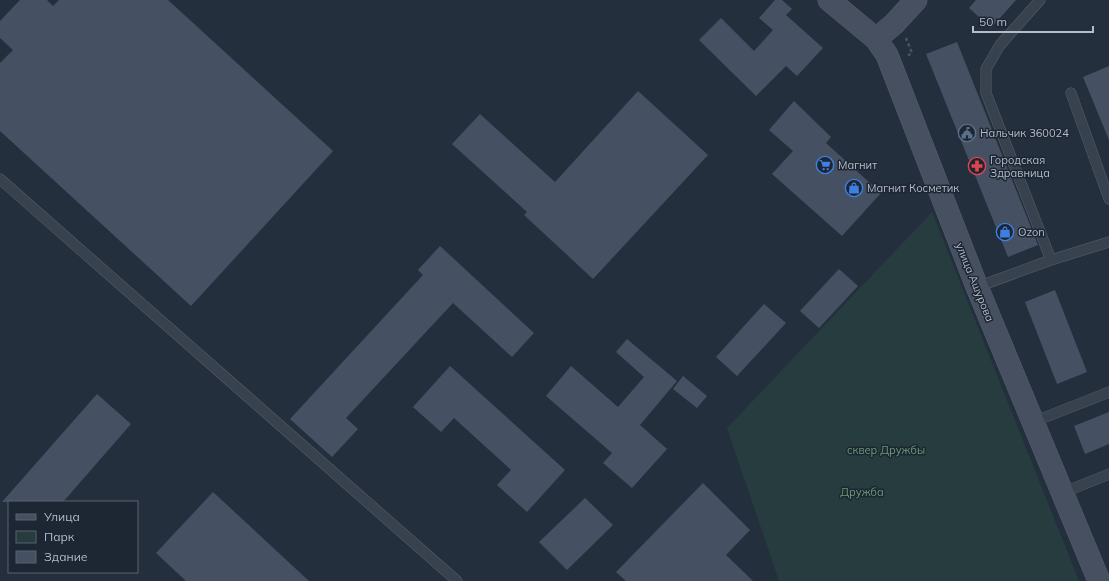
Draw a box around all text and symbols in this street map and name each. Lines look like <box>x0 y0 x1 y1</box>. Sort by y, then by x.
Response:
scale bar <box>973 8 1093 34</box>
text: 50 m <box>979 14 1007 29</box>
public building icon: Нальчик 360024 <box>957 123 977 143</box>
place label: Нальчик 360024 <box>980 126 1069 140</box>
place label: Городская Здравница <box>990 153 1050 180</box>
supermarket icon: Магнит <box>815 155 835 175</box>
pharmacy icon: Городская Здравница <box>967 156 987 176</box>
place label: Магнит <box>838 158 877 172</box>
shop icon: Магнит Косметик <box>844 178 864 198</box>
place label: Магнит Косметик <box>867 181 959 195</box>
shop icon: Ozon <box>995 222 1015 242</box>
place label: Ozon <box>1018 225 1045 239</box>
street label: улица Ашурова <box>953 240 997 324</box>
park label: сквер Дружбы <box>847 443 925 457</box>
park label: Дружба <box>840 485 884 499</box>
legend <box>8 501 138 573</box>
text: Улица <box>43 509 80 524</box>
text: Парк <box>44 529 75 544</box>
text: Здание <box>44 549 88 564</box>

